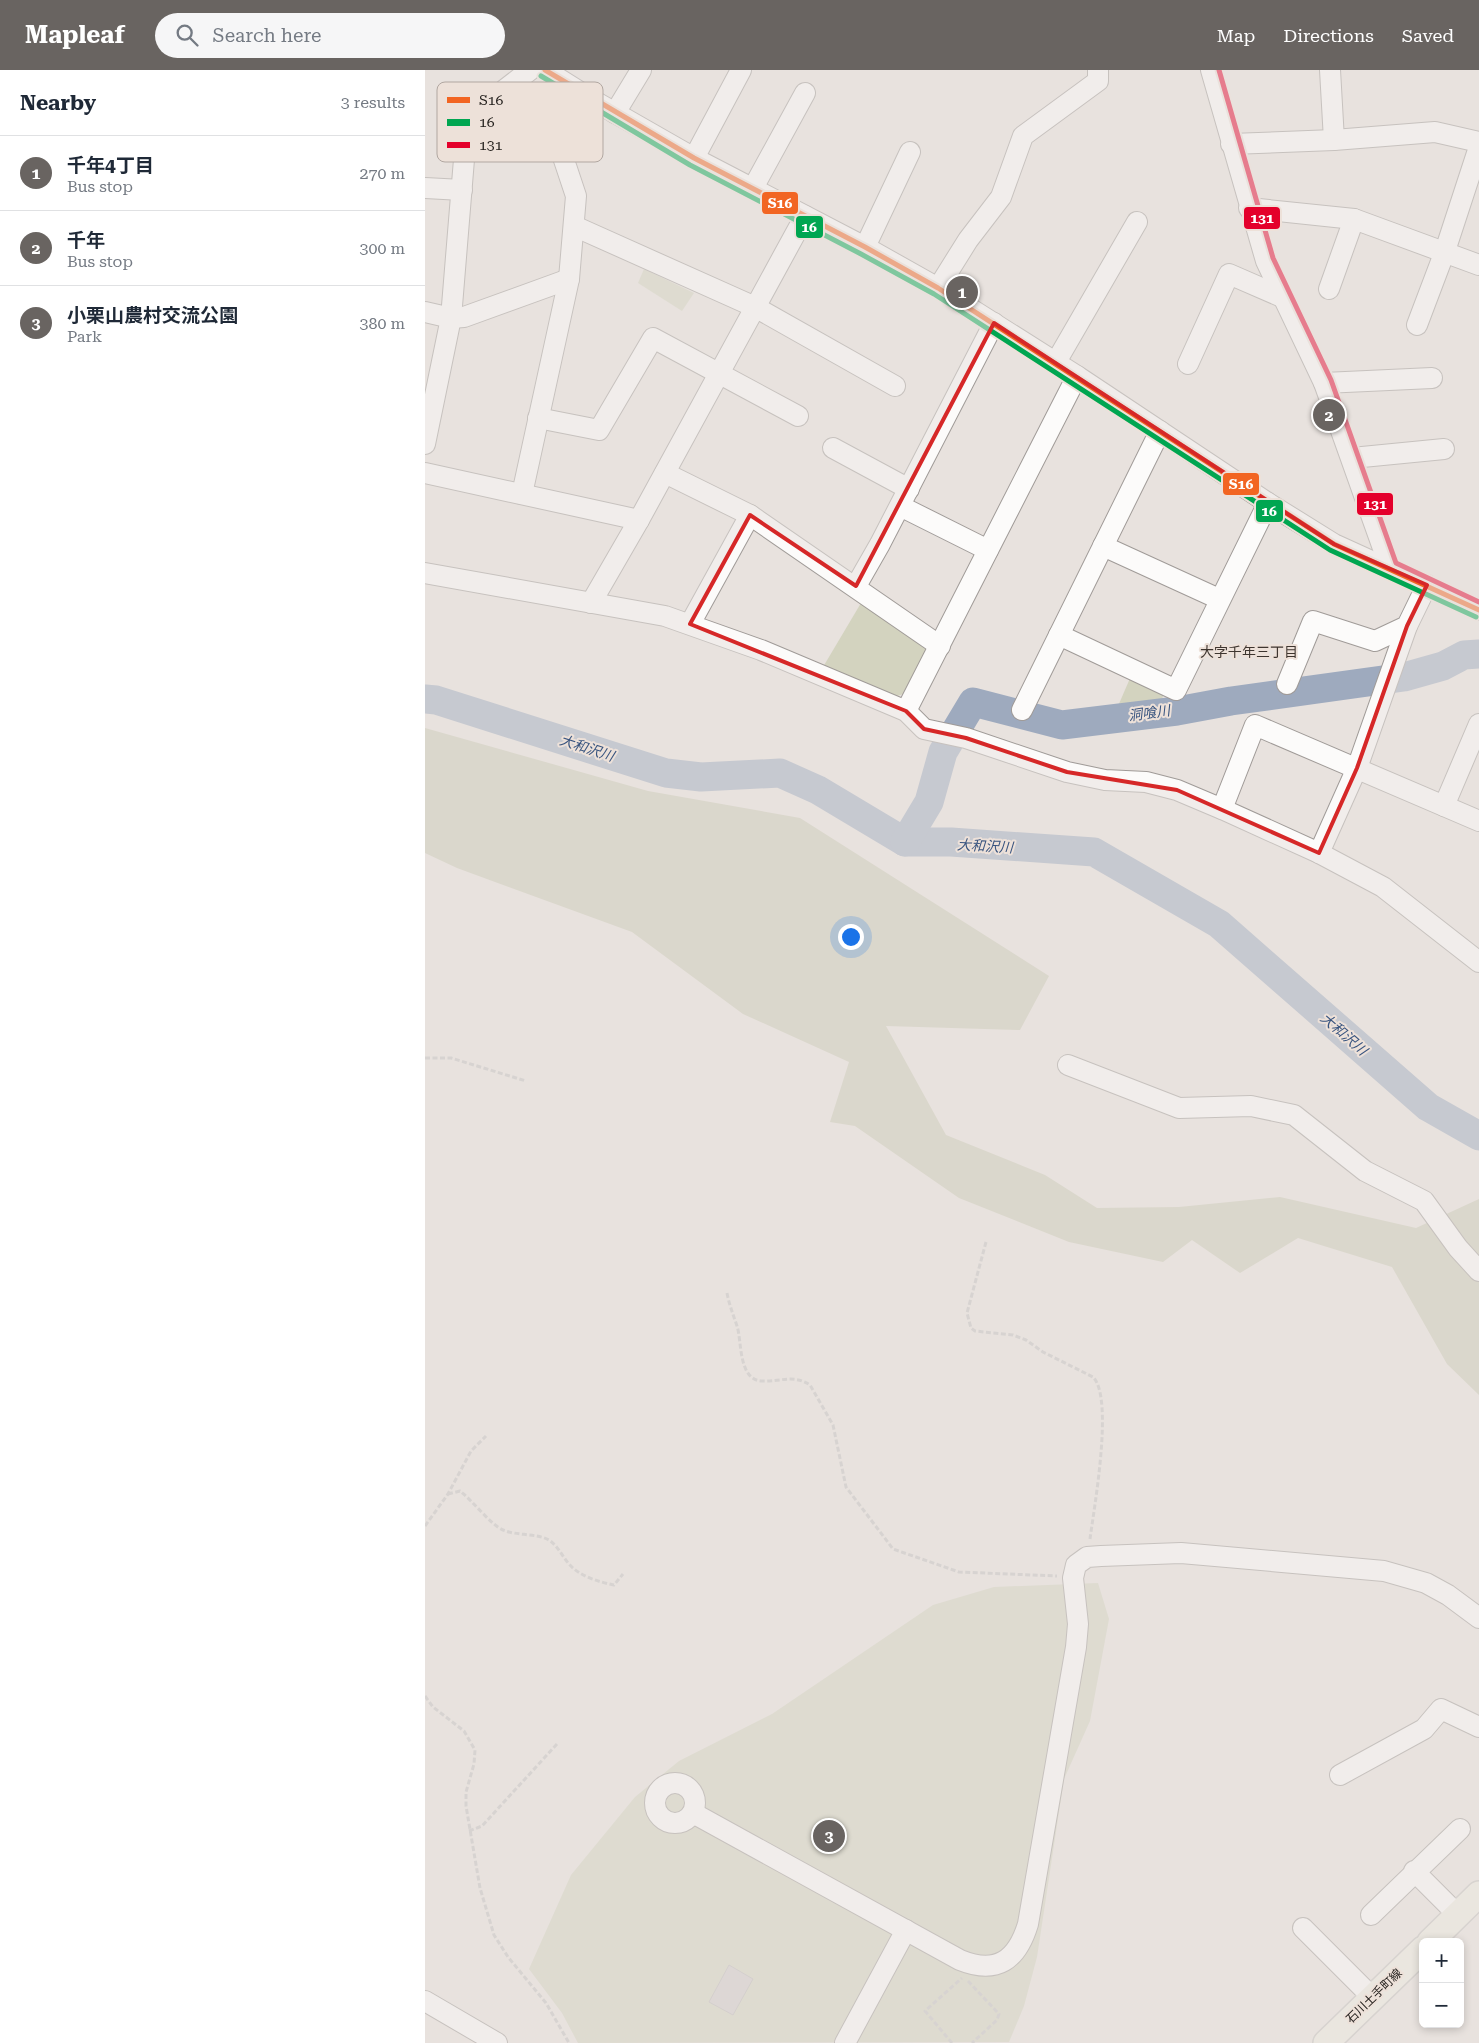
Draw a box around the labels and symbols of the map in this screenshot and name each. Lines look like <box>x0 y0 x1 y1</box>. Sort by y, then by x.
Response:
legend <box>437 82 603 162</box>
text: S16 <box>479 92 504 108</box>
text: 16 <box>479 114 495 130</box>
text: 131 <box>479 137 503 153</box>
line badge: S16 <box>761 191 799 215</box>
text: S16 <box>768 195 792 211</box>
line badge: 131 <box>1243 206 1281 230</box>
text: 131 <box>1250 210 1274 226</box>
line badge: 16 <box>795 215 824 239</box>
text: 16 <box>801 219 817 235</box>
pin: 1 <box>946 273 978 311</box>
pin: 2 <box>1313 396 1345 434</box>
line badge: S16 <box>1222 472 1260 496</box>
text: S16 <box>1229 476 1253 492</box>
line badge: 131 <box>1356 492 1394 516</box>
text: 131 <box>1363 496 1387 512</box>
line badge: 16 <box>1255 499 1284 523</box>
text: 16 <box>1261 503 1277 519</box>
district label: 大字千年三丁目 <box>1200 644 1298 660</box>
water label: 洞喰川 <box>1127 702 1173 724</box>
water label: 大和沢川 <box>558 732 618 765</box>
water label: 大和沢川 <box>957 837 1015 856</box>
your location <box>838 924 864 950</box>
water label: 大和沢川 <box>1318 1010 1372 1060</box>
pin: 3 <box>813 1817 845 1855</box>
street label: 石川土手町線 <box>1343 1966 1405 2026</box>

